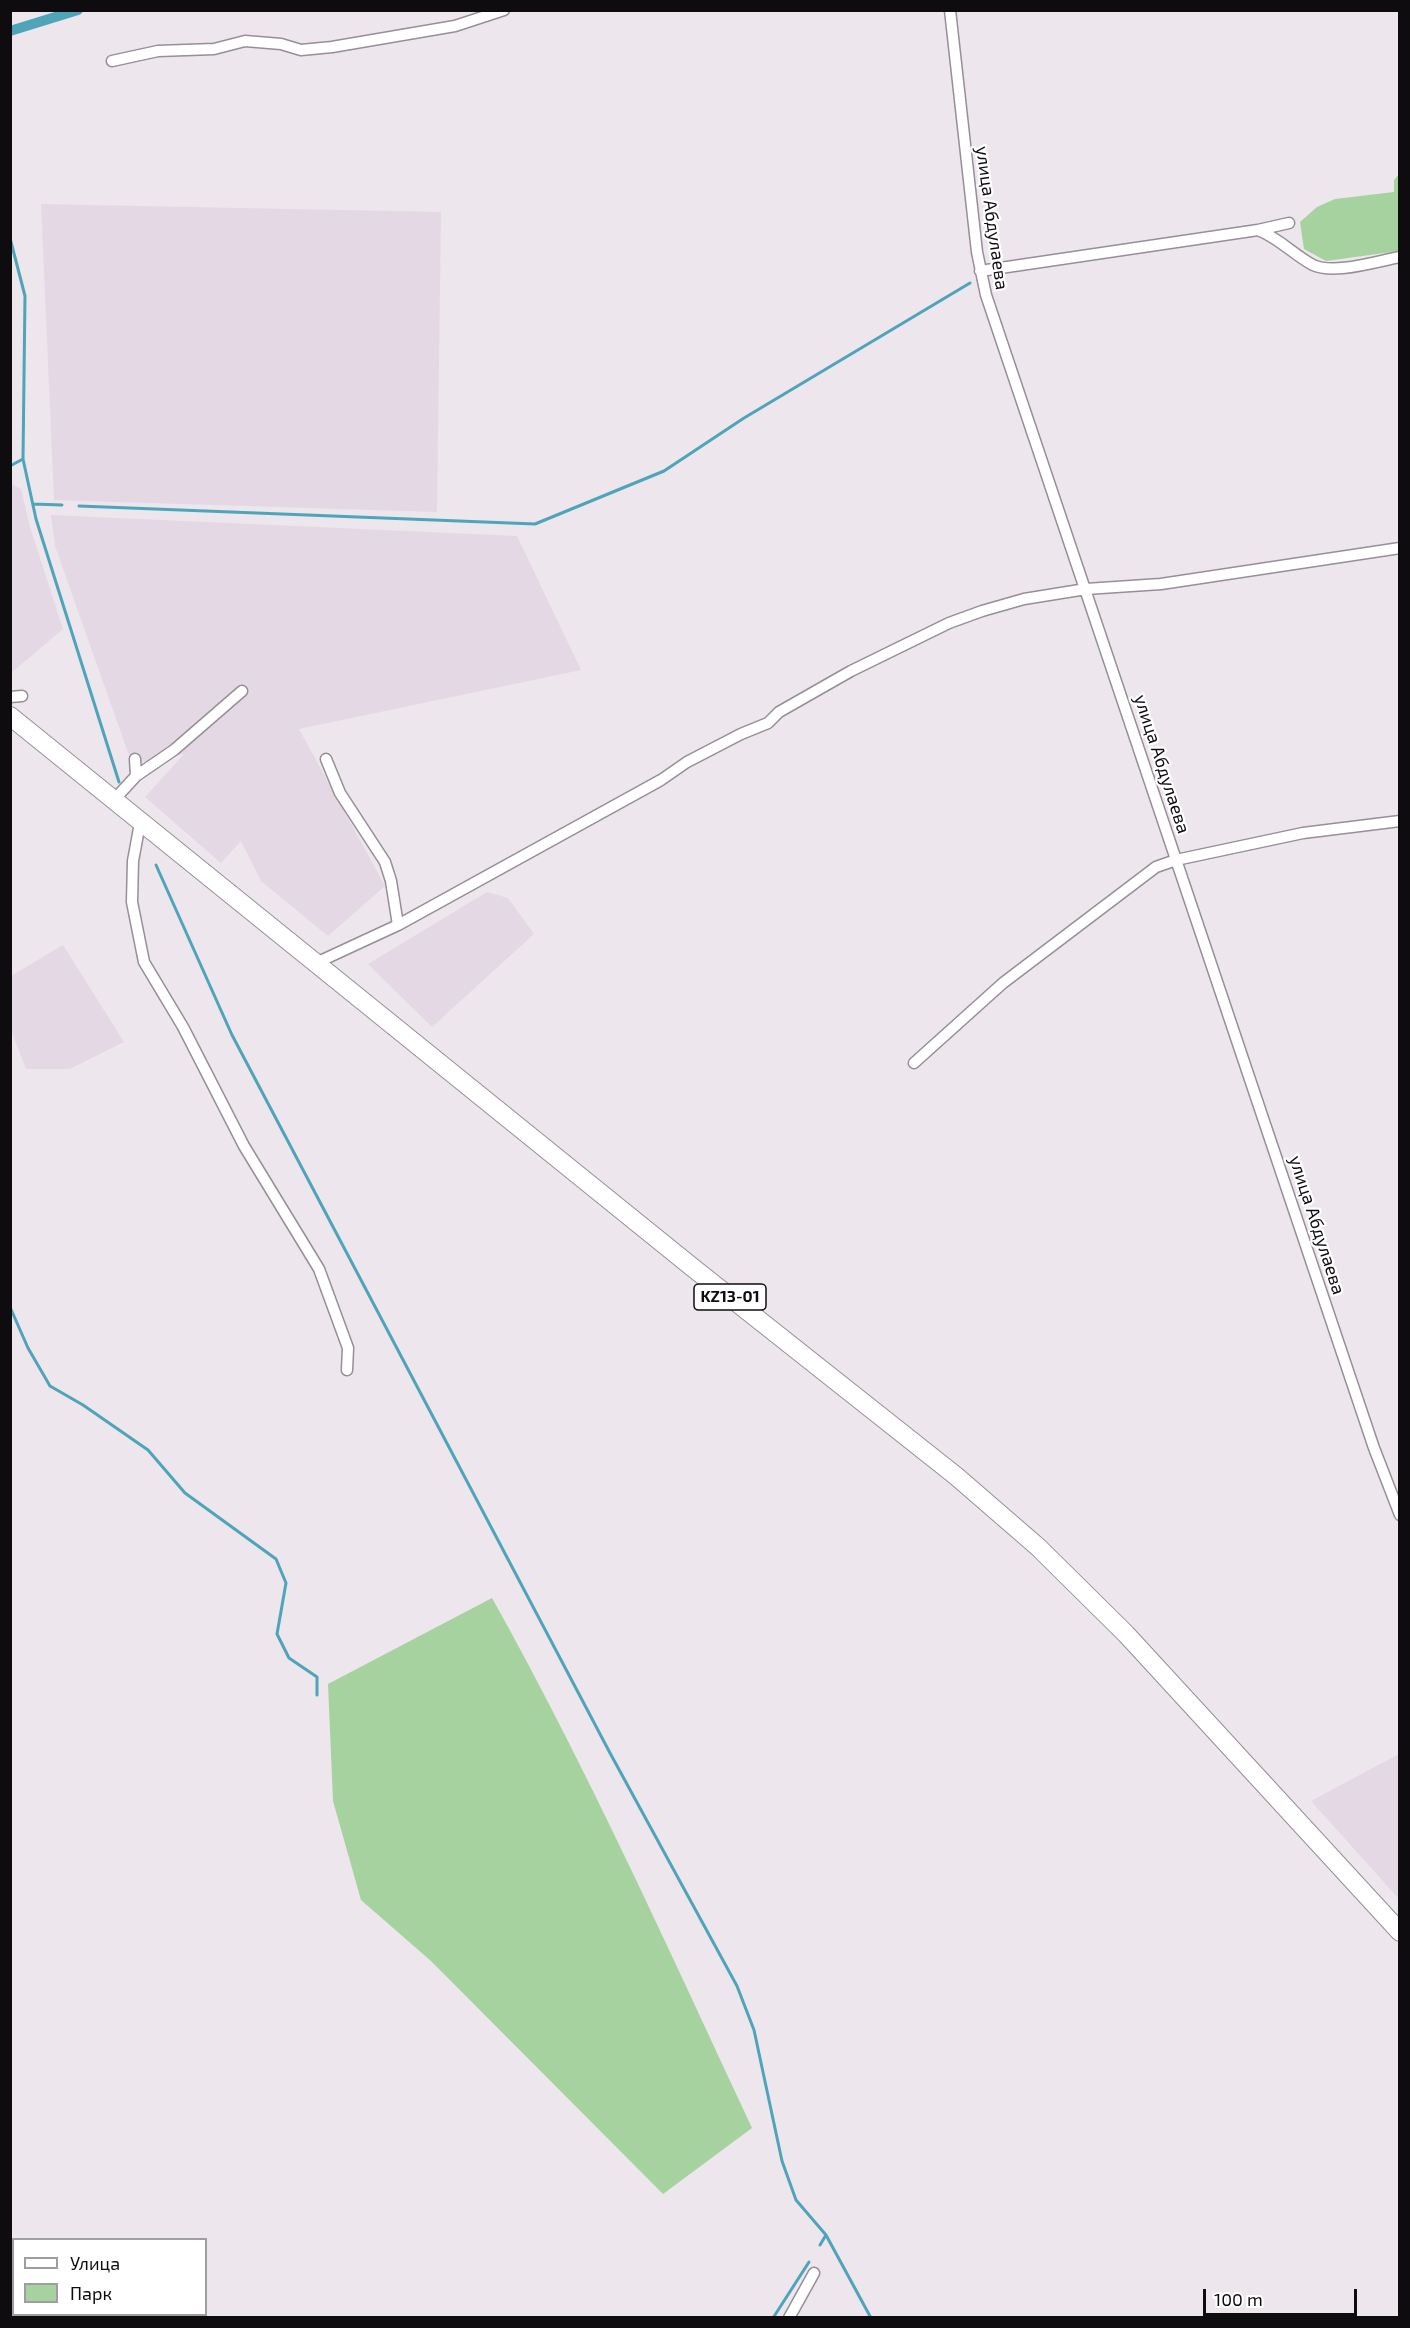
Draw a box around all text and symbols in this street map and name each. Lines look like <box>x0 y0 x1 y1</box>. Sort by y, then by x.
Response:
street label: улица Абдулаева <box>971 145 1013 291</box>
street label: улица Абдулаева <box>1129 692 1195 836</box>
street label: улица Абдулаева <box>1284 1153 1350 1297</box>
road number: KZ13-01 <box>694 1284 766 1310</box>
legend <box>12 2238 207 2316</box>
text: Улица <box>70 2252 120 2274</box>
scale bar <box>1206 2277 1360 2315</box>
text: Парк <box>70 2282 112 2304</box>
text: 100 m <box>1214 2288 1263 2310</box>

